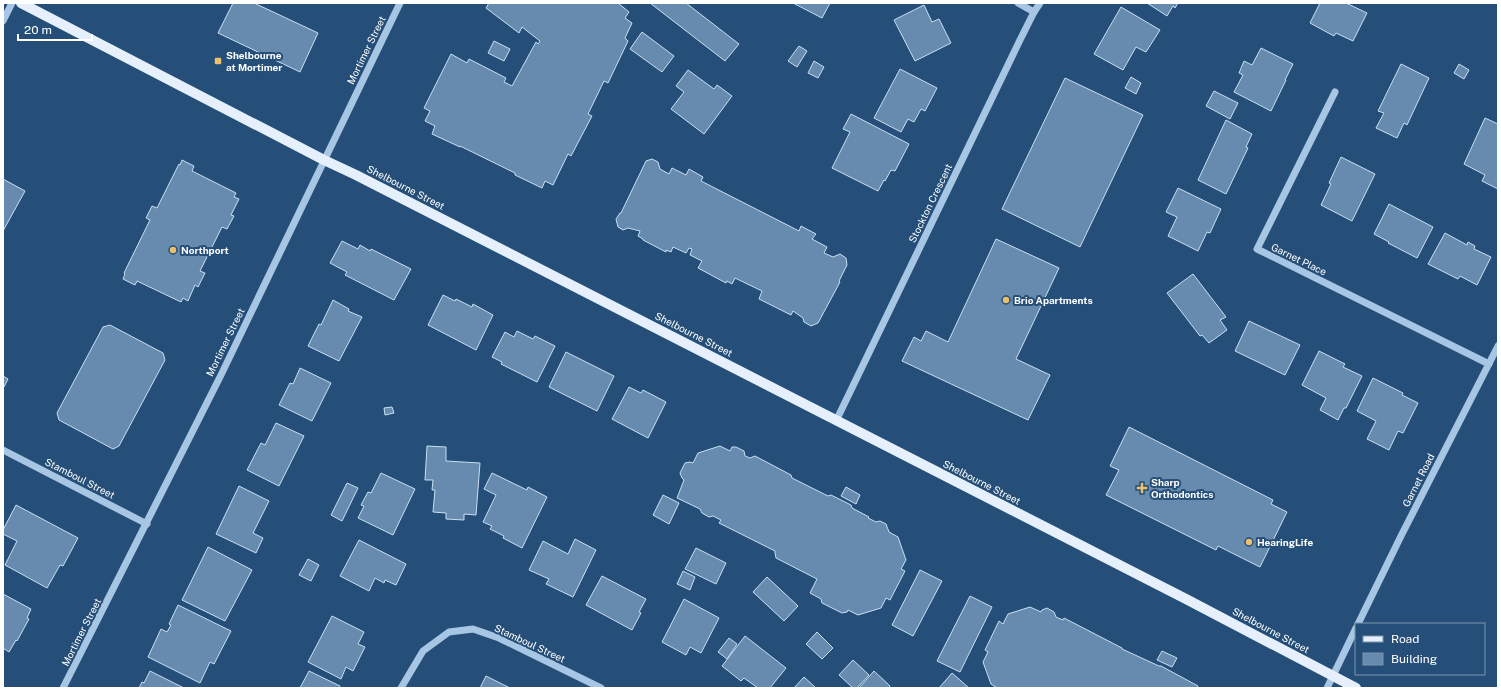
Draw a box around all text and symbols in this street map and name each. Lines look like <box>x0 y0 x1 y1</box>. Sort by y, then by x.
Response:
street label: Mortimer Street <box>344 14 388 86</box>
scale bar <box>18 16 92 42</box>
text: 20 m <box>24 23 52 37</box>
place label: Shelbourne at Mortimer <box>226 49 282 73</box>
marker: Shelbourne at Mortimer <box>213 56 223 66</box>
street label: Shelbourne Street <box>365 162 447 212</box>
street label: Stockton Crescent <box>906 162 954 244</box>
street label: Garnet Place <box>1269 240 1329 278</box>
place label: Northport <box>181 244 229 256</box>
marker: Northport <box>168 245 178 255</box>
place label: Brio Apartments <box>1014 294 1093 306</box>
marker: Brio Apartments <box>1001 295 1011 305</box>
street label: Mortimer Street <box>203 306 247 378</box>
street label: Shelbourne Street <box>653 309 735 359</box>
street label: Garnet Road <box>1399 451 1437 509</box>
street label: Stamboul Street <box>43 455 117 501</box>
street label: Shelbourne Street <box>941 457 1023 507</box>
place label: Sharp Orthodontics <box>1151 476 1214 500</box>
marker: Sharp Orthodontics <box>1136 482 1148 494</box>
place label: HearingLife <box>1257 536 1313 548</box>
marker: HearingLife <box>1244 537 1254 547</box>
street label: Mortimer Street <box>59 596 103 668</box>
street label: Shelbourne Street <box>1230 605 1312 655</box>
street label: Stamboul Street <box>493 621 567 665</box>
legend <box>1355 623 1485 675</box>
text: Road <box>1391 632 1419 646</box>
text: Building <box>1391 652 1437 666</box>

